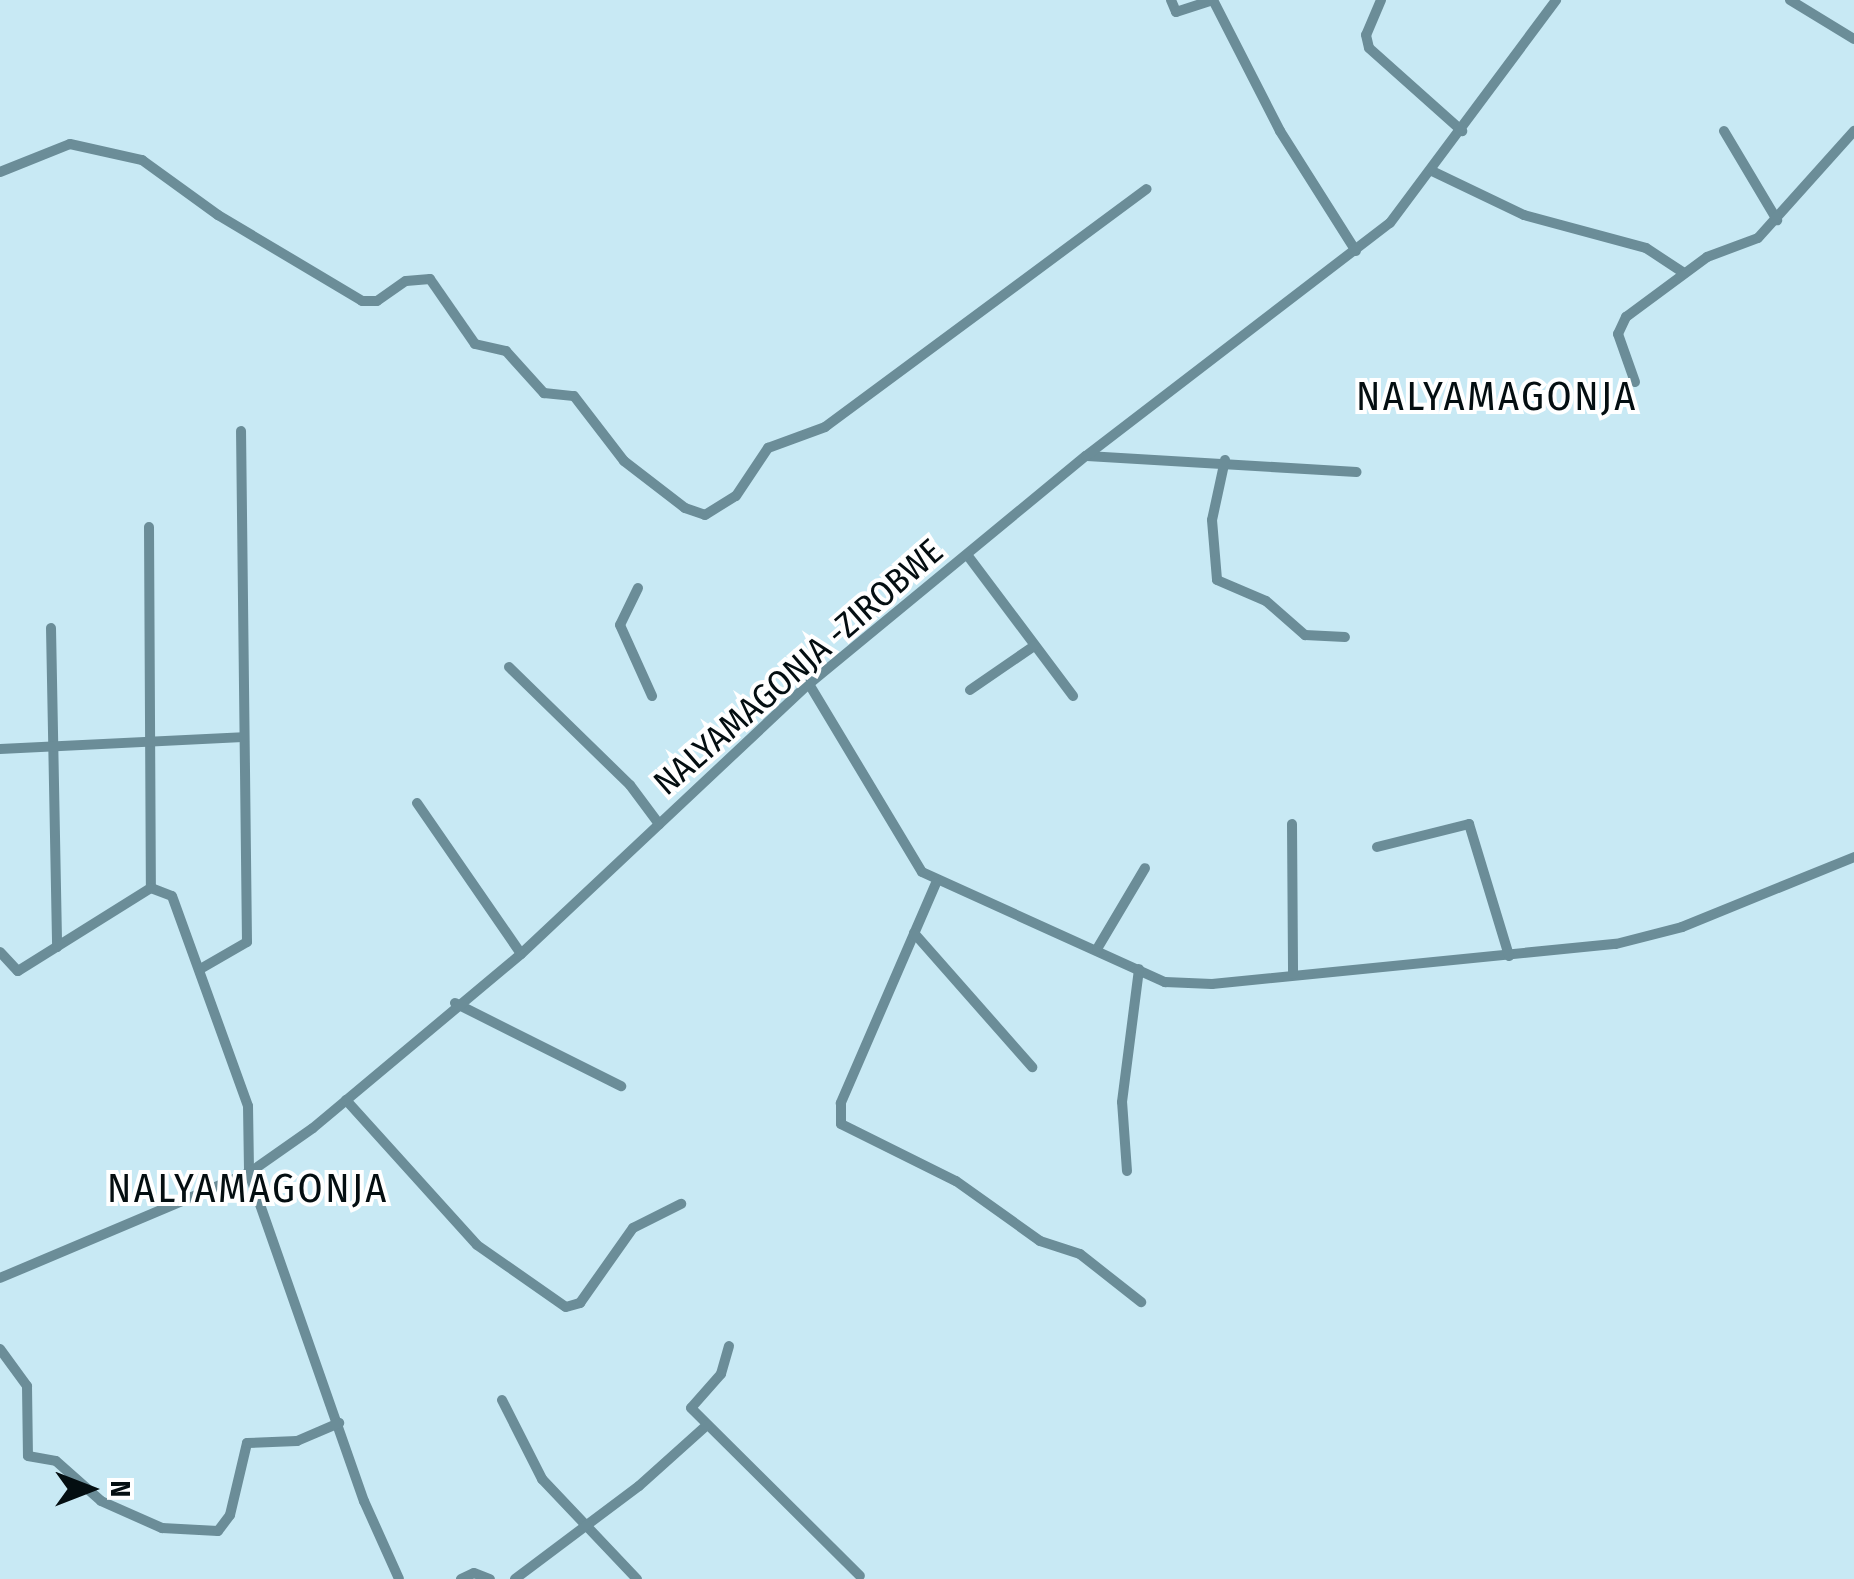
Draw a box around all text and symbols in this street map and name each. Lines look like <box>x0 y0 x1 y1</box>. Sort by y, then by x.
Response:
district label: NALYAMAGONJA <box>1356 373 1638 421</box>
street label: NALYAMAGONJA -ZIROBWE <box>645 530 951 804</box>
district label: NALYAMAGONJA <box>107 1165 389 1213</box>
north arrow <box>40 1439 140 1539</box>
text: N <box>104 1481 137 1497</box>

